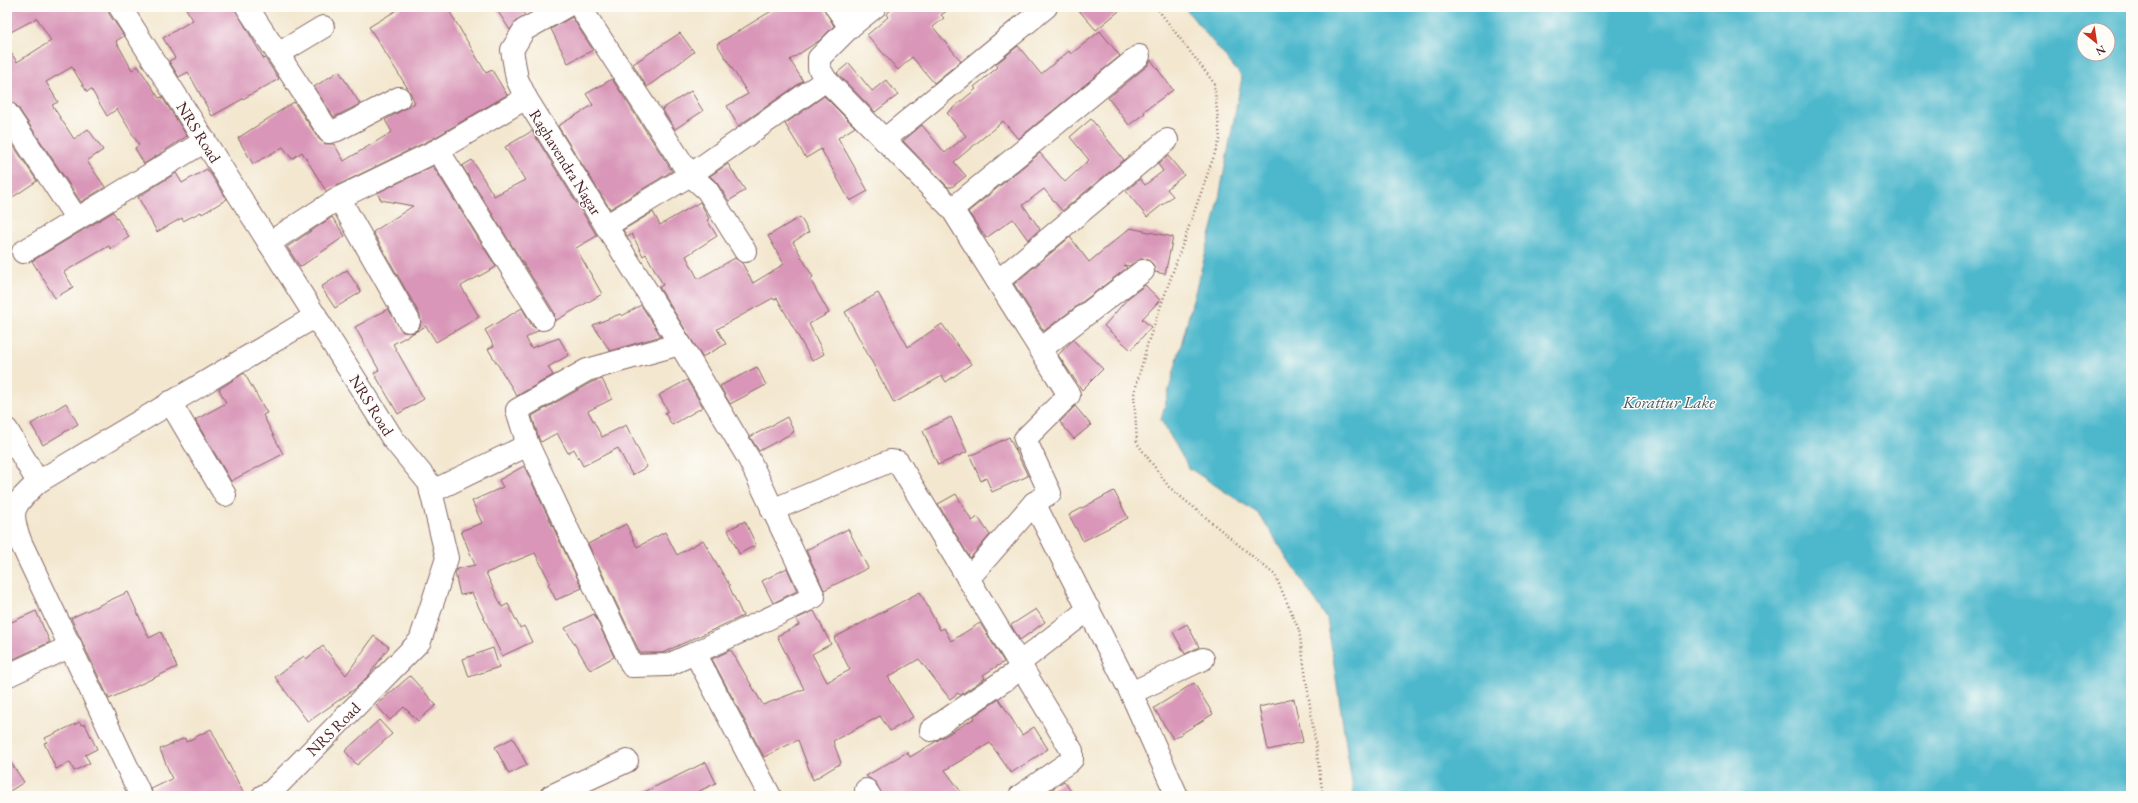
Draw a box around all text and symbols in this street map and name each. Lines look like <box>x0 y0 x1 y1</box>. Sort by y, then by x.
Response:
north arrow <box>2076 22 2116 62</box>
text: N <box>2094 42 2108 59</box>
street label: NRS Road <box>172 98 226 168</box>
street label: Raghavendra Nagar <box>525 105 607 220</box>
street label: NRS Road <box>345 371 399 441</box>
water label: Korattur Lake <box>1622 391 1715 413</box>
street label: NRS Road <box>302 697 366 761</box>

